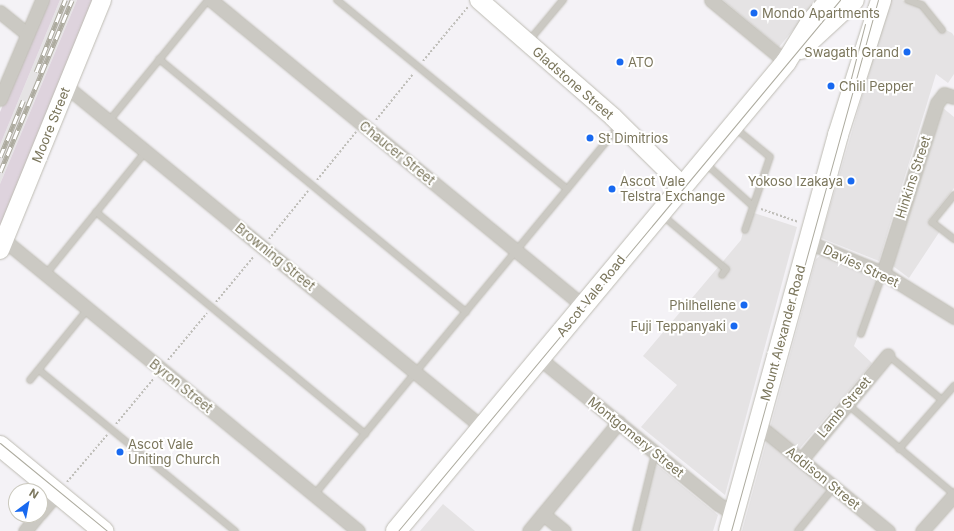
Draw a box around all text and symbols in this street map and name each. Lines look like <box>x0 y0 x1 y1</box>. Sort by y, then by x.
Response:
place label: Mondo Apartments <box>762 5 880 21</box>
marker: Mondo Apartments <box>749 8 759 18</box>
street label: Gladstone Street <box>529 43 617 123</box>
place label: Swagath Grand <box>804 44 899 60</box>
marker: Swagath Grand <box>902 47 912 57</box>
place label: ATO <box>628 54 654 70</box>
marker: ATO <box>615 57 625 67</box>
place label: Chili Pepper <box>839 78 913 94</box>
marker: Chili Pepper <box>826 81 836 91</box>
street label: Moore Street <box>29 85 73 165</box>
street label: Chaucer Street <box>356 118 438 188</box>
place label: St Dimitrios <box>598 130 668 146</box>
marker: St Dimitrios <box>585 133 595 143</box>
street label: Hinkins Street <box>892 134 934 220</box>
place label: Yokoso Izakaya <box>748 173 843 189</box>
place label: Ascot Vale Telstra Exchange <box>620 174 725 205</box>
marker: Yokoso Izakaya <box>846 176 856 186</box>
marker: Ascot Vale Telstra Exchange <box>607 184 617 194</box>
street label: Browning Street <box>232 220 318 294</box>
street label: Davies Street <box>821 242 901 290</box>
street label: Ascot Vale Road <box>553 252 629 340</box>
street label: Mount Alexander Road <box>757 263 809 403</box>
place label: Philhellene <box>669 297 736 313</box>
marker: Philhellene <box>739 300 749 310</box>
place label: Fuji Teppanyaki <box>631 318 726 334</box>
marker: Fuji Teppanyaki <box>729 321 739 331</box>
street label: Byron Street <box>146 356 216 416</box>
street label: Lamb Street <box>814 374 874 440</box>
street label: Montgomery Street <box>585 394 687 480</box>
place label: Ascot Vale Uniting Church <box>128 437 220 468</box>
street label: Addison Street <box>783 443 863 513</box>
marker: Ascot Vale Uniting Church <box>115 447 125 457</box>
north arrow <box>8 483 48 523</box>
text: N <box>27 486 41 502</box>

